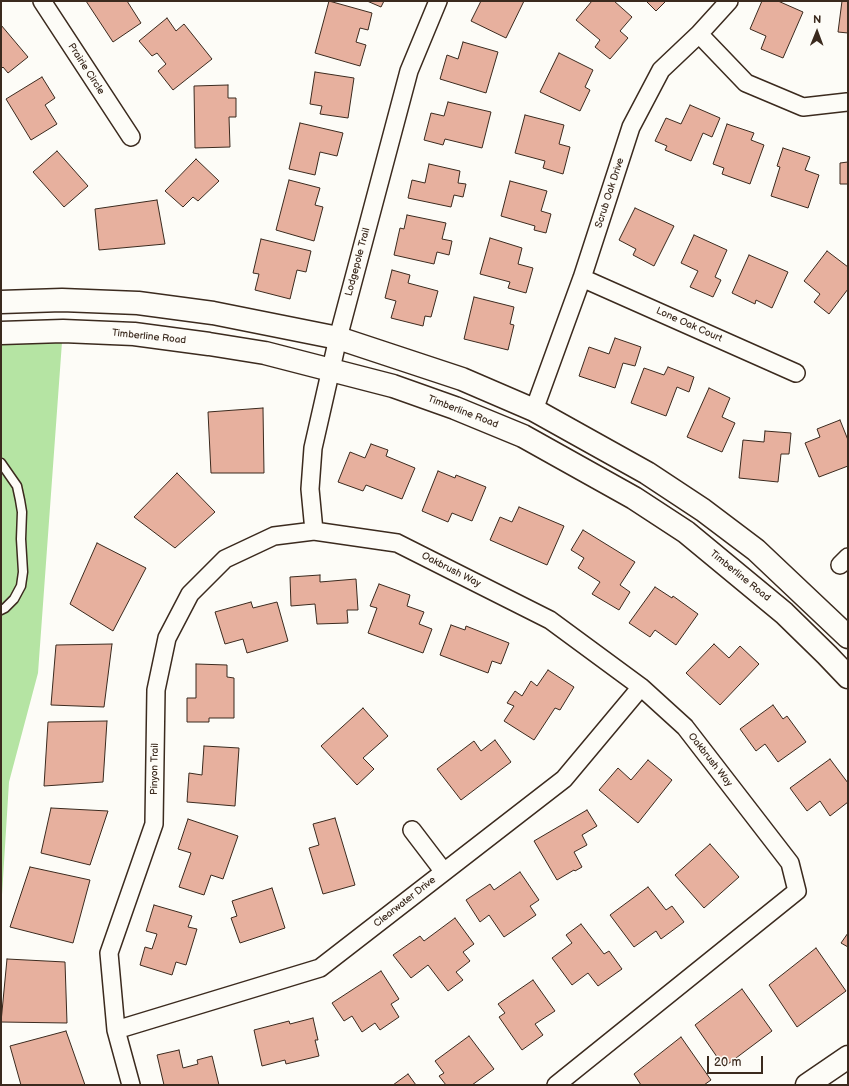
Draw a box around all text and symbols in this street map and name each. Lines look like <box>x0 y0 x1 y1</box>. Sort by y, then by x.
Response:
north arrow <box>797 12 837 52</box>
text: N <box>813 13 821 26</box>
street label: Prairie Circle <box>65 41 107 97</box>
street label: Scrub Oak Drive <box>593 156 627 230</box>
street label: Lodgepole Trail <box>343 227 373 297</box>
street label: Lone Oak Court <box>654 305 724 345</box>
street label: Timberline Road <box>111 327 187 347</box>
street label: Timberline Road <box>426 393 500 431</box>
street label: Timberline Road <box>707 548 773 604</box>
street label: Oakbrush Way <box>419 550 483 590</box>
street label: Oakbrush Way <box>685 731 735 789</box>
street label: Pinyon Trail <box>149 743 161 795</box>
street label: Clearwater Drive <box>372 874 438 930</box>
scale bar <box>709 1048 765 1074</box>
text: 20 m <box>714 1055 741 1070</box>

